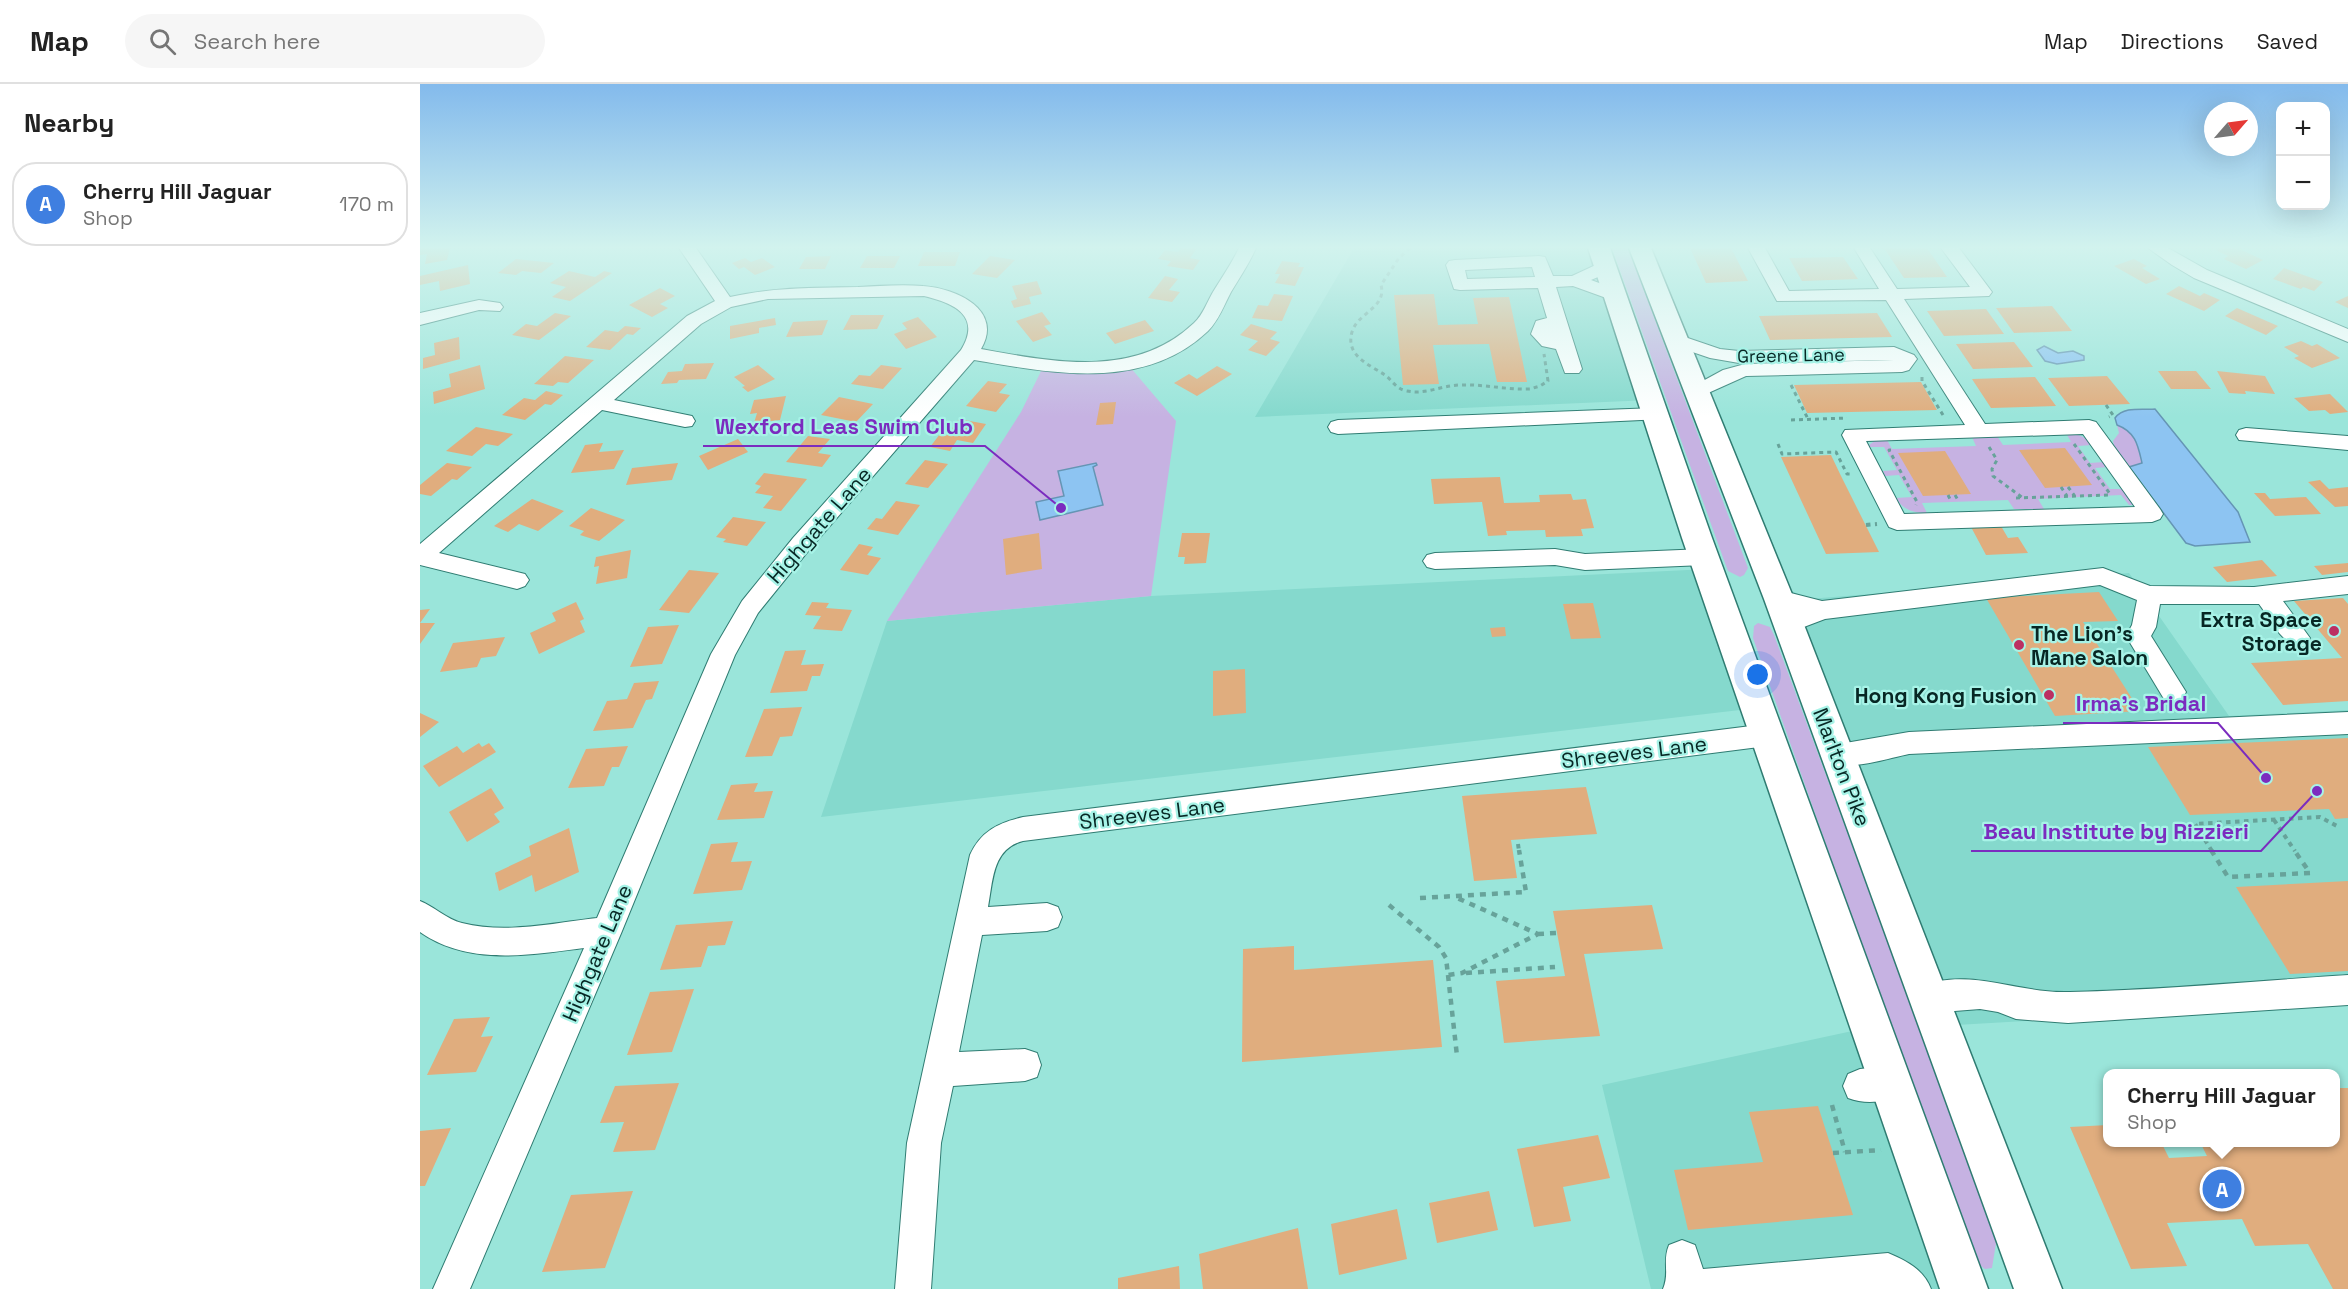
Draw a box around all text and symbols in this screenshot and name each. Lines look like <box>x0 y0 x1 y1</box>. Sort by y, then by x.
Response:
search box <box>125 14 545 68</box>
text: Map <box>30 23 89 59</box>
icon: search <box>146 25 179 58</box>
text: Search here <box>194 27 321 55</box>
text: Map <box>2044 28 2088 55</box>
text: Directions <box>2121 28 2224 55</box>
text: Saved <box>2257 28 2318 55</box>
north arrow <box>2204 102 2258 156</box>
map controls <box>2276 102 2330 210</box>
button: + <box>2276 102 2330 156</box>
text: Nearby <box>24 106 114 140</box>
button: − <box>2276 156 2330 210</box>
text: Cherry Hill Jaguar <box>83 177 272 205</box>
text: A <box>39 191 52 217</box>
text: 170 m <box>339 191 394 217</box>
text: Shop <box>83 205 133 231</box>
street label: Greene Lane <box>1737 343 1845 367</box>
callout: Wexford Leas Swim Club <box>703 406 985 446</box>
text: Wexford Leas Swim Club <box>715 412 973 440</box>
street label: Highgate Lane <box>761 461 877 589</box>
place label: Extra Space Storage <box>2200 606 2322 657</box>
place label: The Lion's Mane Salon <box>2031 620 2148 671</box>
marker: Extra Space Storage <box>2327 624 2341 638</box>
marker: The Lion's Mane Salon <box>2012 638 2026 652</box>
your location <box>1743 660 1772 689</box>
place label: Hong Kong Fusion <box>1855 682 2037 709</box>
callout: Irma's Bridal <box>2063 683 2218 723</box>
marker: Hong Kong Fusion <box>2042 688 2056 702</box>
text: Irma's Bridal <box>2076 689 2206 717</box>
street label: Marlton Pike <box>1807 704 1877 830</box>
street label: Shreeves Lane <box>1560 730 1708 774</box>
street label: Shreeves Lane <box>1078 791 1226 835</box>
callout: Beau Institute by Rizzieri <box>1971 811 2261 851</box>
text: Beau Institute by Rizzieri <box>1983 817 2249 845</box>
street label: Highgate Lane <box>556 880 638 1026</box>
popup <box>2103 1069 2340 1147</box>
text: Cherry Hill Jaguar <box>2127 1081 2316 1109</box>
text: Shop <box>2127 1109 2177 1135</box>
pin: A <box>2202 1166 2242 1212</box>

